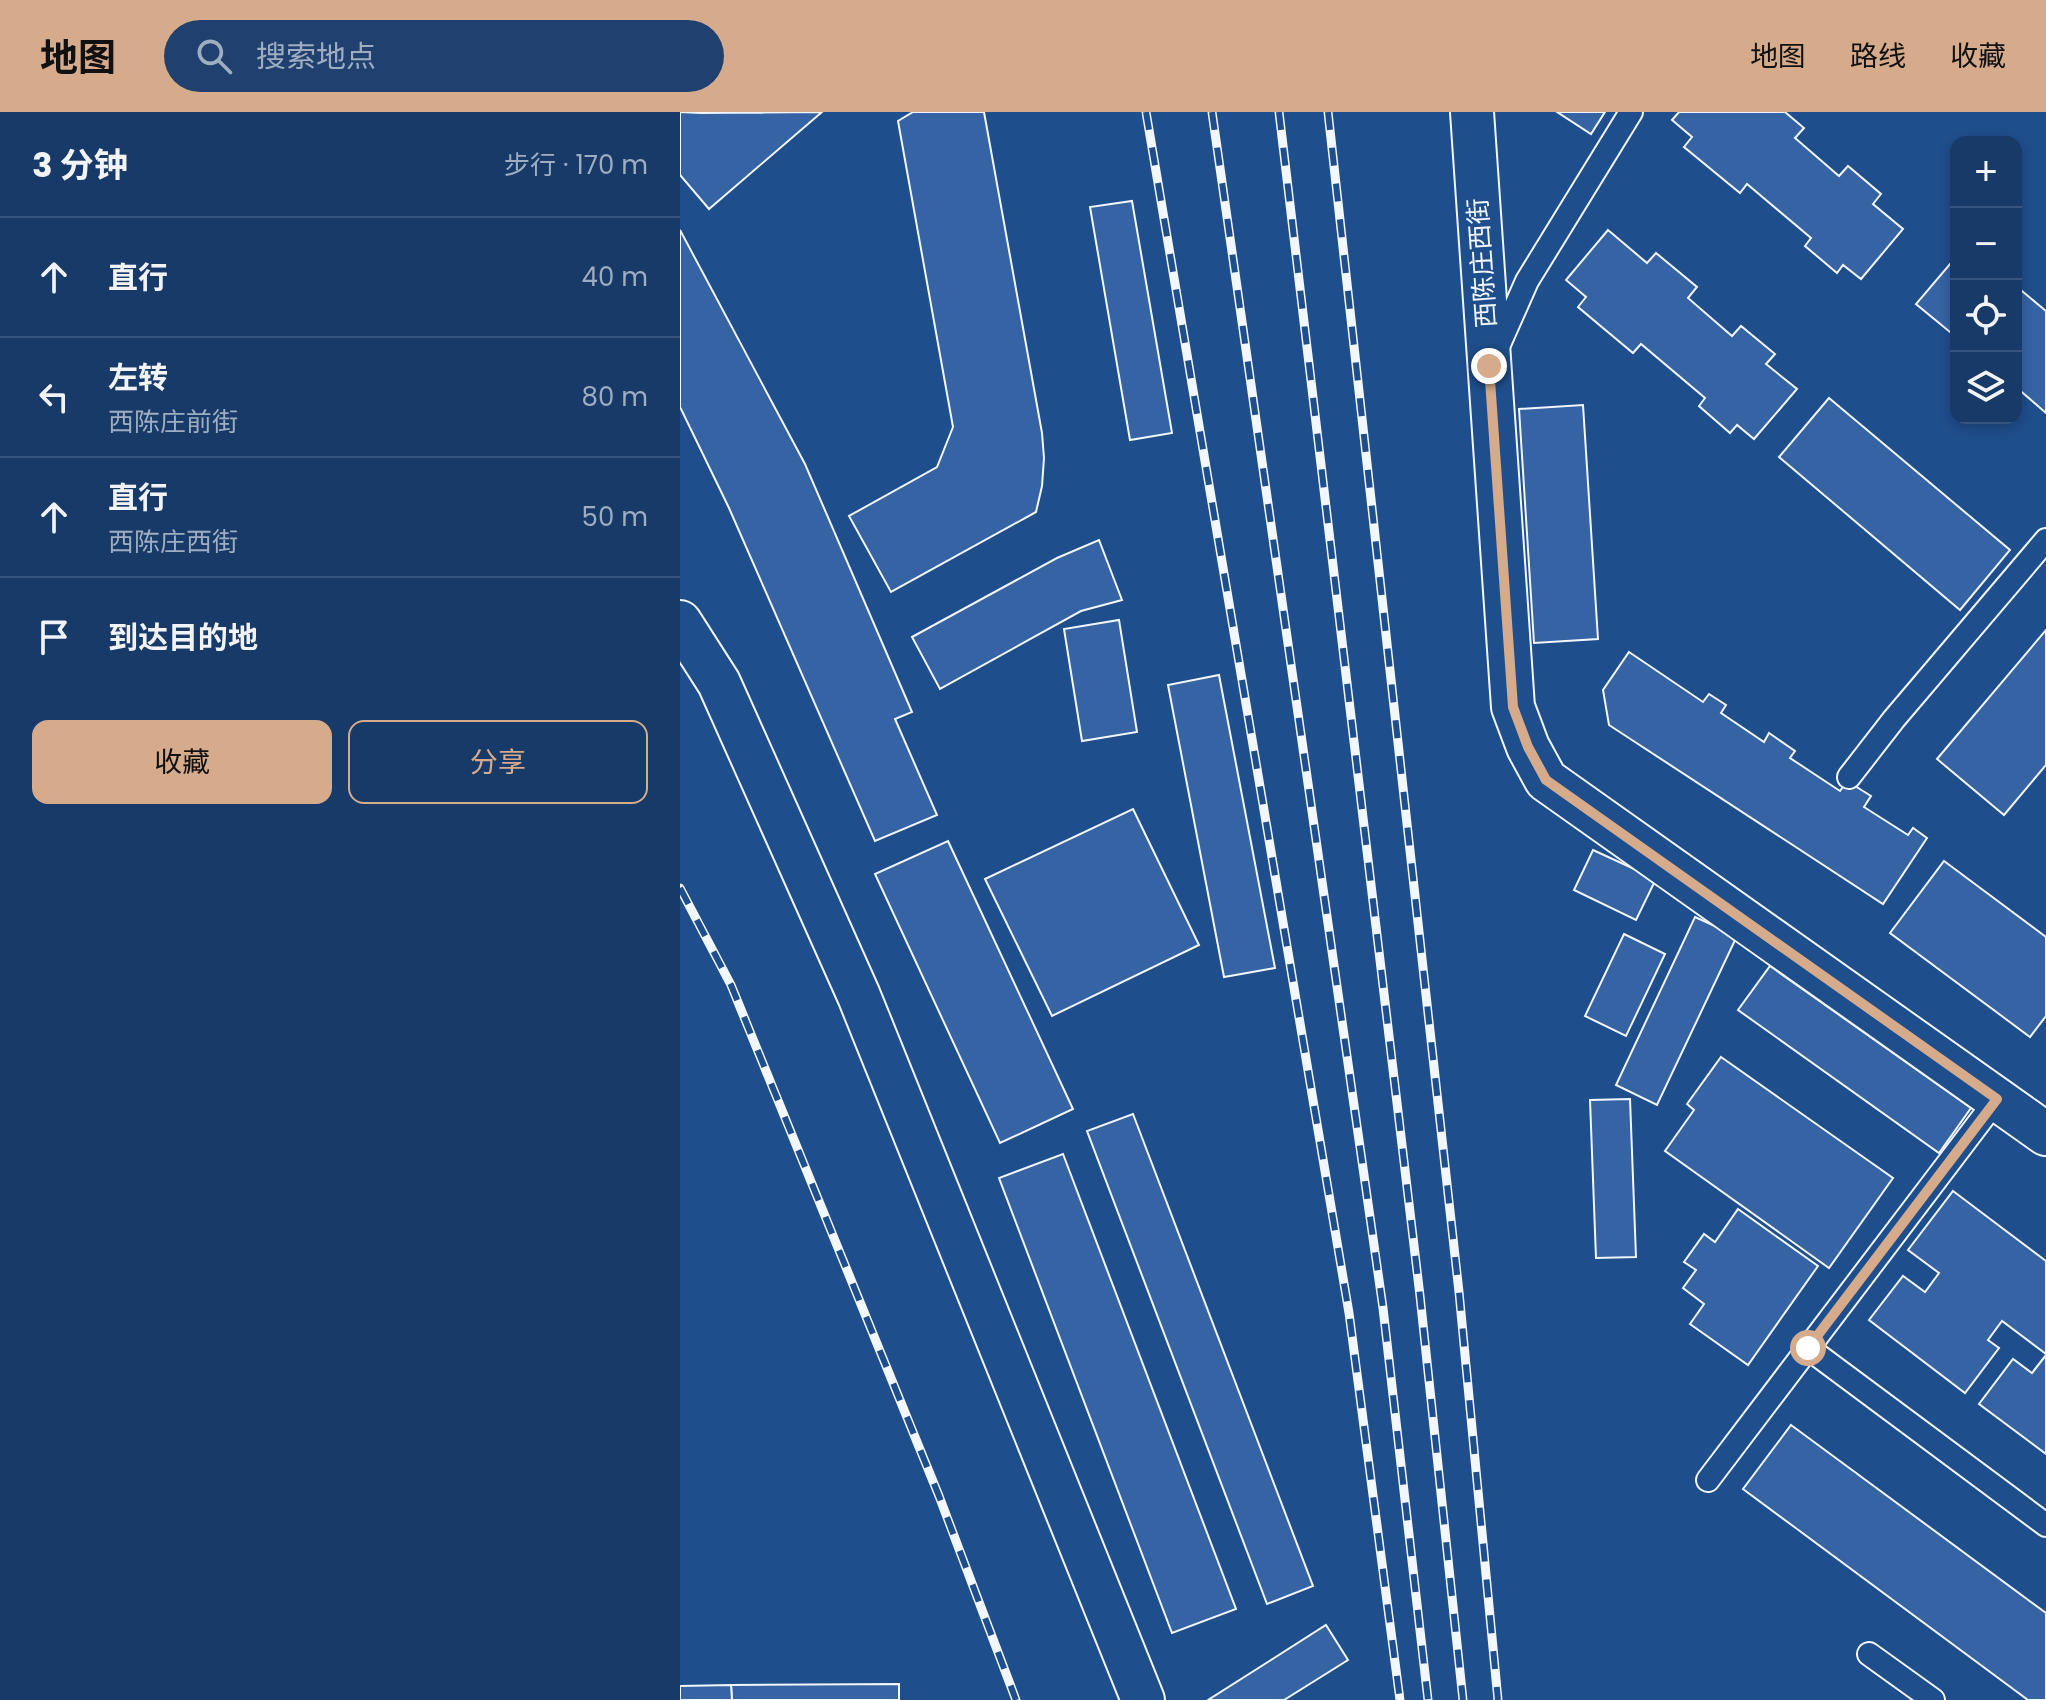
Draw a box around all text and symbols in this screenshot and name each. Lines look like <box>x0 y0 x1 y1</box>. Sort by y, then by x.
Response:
search box <box>164 20 724 92</box>
text: 地图 <box>40 31 116 84</box>
icon: search <box>192 34 236 78</box>
text: 搜索地点 <box>256 35 376 78</box>
text: 地图 <box>1750 37 1806 76</box>
text: 路线 <box>1850 37 1906 76</box>
text: 收藏 <box>1950 37 2006 76</box>
map controls <box>1950 136 2022 424</box>
button: + <box>1950 136 2022 208</box>
text: 3 分钟 <box>32 141 128 189</box>
text: 步行 · 170 m <box>504 147 648 183</box>
street label: 西陈庄西街 <box>1460 197 1504 329</box>
button: − <box>1950 208 2022 280</box>
icon: ahead <box>32 255 76 299</box>
text: 直行 <box>108 256 168 299</box>
text: 40 m <box>582 259 648 295</box>
button: locate <box>1950 280 2022 352</box>
route end <box>1471 348 1507 384</box>
button: layers <box>1950 352 2022 424</box>
text: 左转 <box>108 356 168 399</box>
icon: left <box>32 375 76 419</box>
text: 80 m <box>582 379 648 415</box>
text: 西陈庄前街 <box>108 404 238 440</box>
text: 直行 <box>108 476 168 519</box>
icon: ahead <box>32 495 76 539</box>
text: 50 m <box>582 499 648 535</box>
text: 西陈庄西街 <box>108 524 238 560</box>
icon: arrive <box>32 615 76 659</box>
text: 到达目的地 <box>108 616 258 659</box>
button: 收藏 <box>32 720 332 804</box>
button: 分享 <box>348 720 648 804</box>
route start <box>1790 1330 1826 1366</box>

